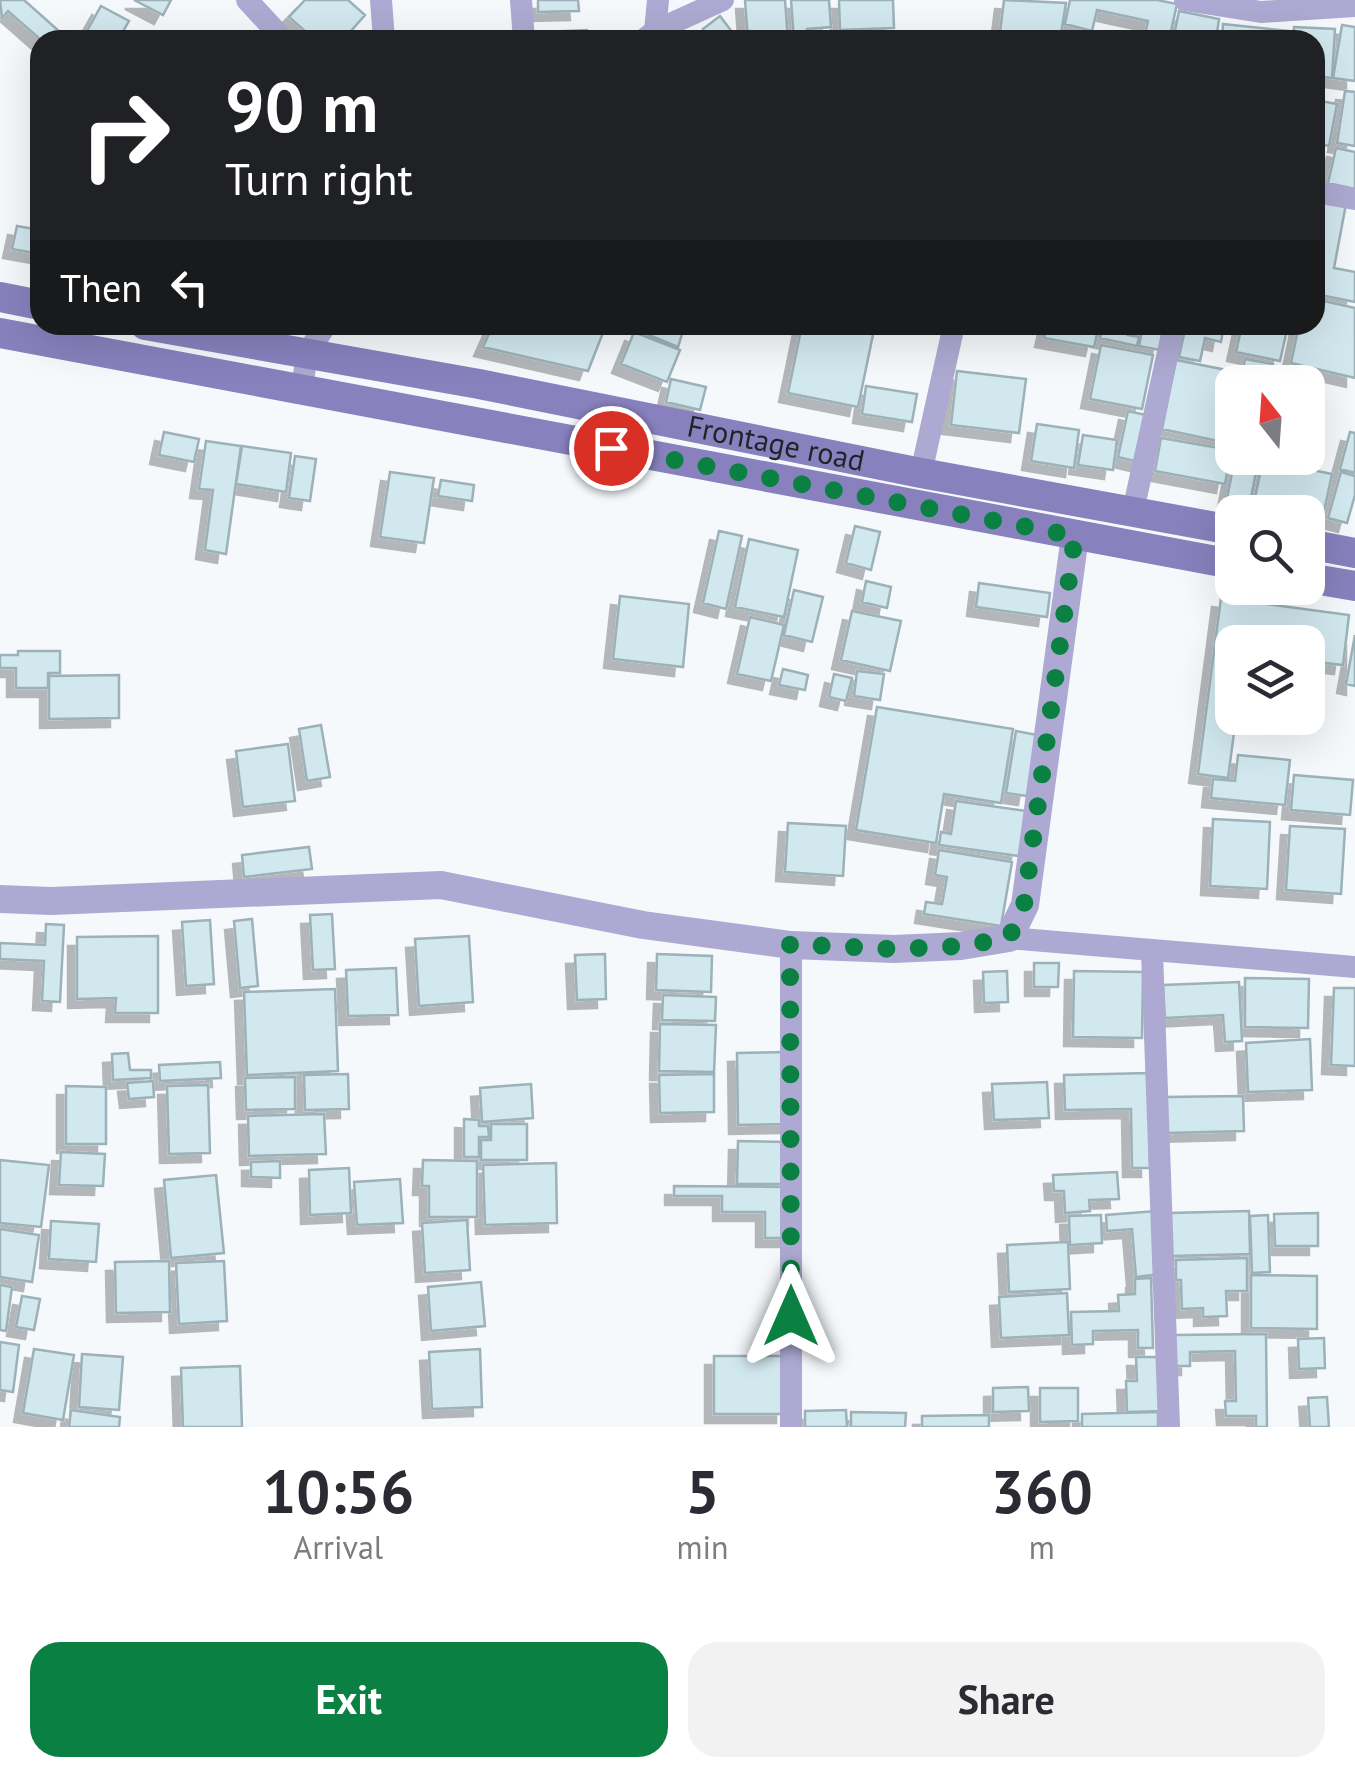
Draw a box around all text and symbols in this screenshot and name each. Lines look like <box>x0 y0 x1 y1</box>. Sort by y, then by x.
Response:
text: 90 m <box>225 61 378 151</box>
icon: right <box>60 70 190 200</box>
text: Turn right <box>225 149 413 207</box>
icon: left <box>162 260 217 315</box>
text: Then <box>60 263 142 312</box>
north arrow <box>1215 365 1325 475</box>
map controls <box>1215 365 1325 735</box>
street label: Frontage road <box>684 405 868 479</box>
pin <box>569 406 654 491</box>
icon: arrive <box>584 421 639 476</box>
button: search <box>1215 495 1325 605</box>
button: layers <box>1215 625 1325 735</box>
position arrow <box>739 1264 843 1368</box>
text: 10:56 <box>262 1452 414 1530</box>
text: 5 <box>686 1452 720 1530</box>
text: 360 <box>991 1452 1093 1530</box>
text: Arrival <box>293 1526 383 1568</box>
text: min <box>677 1526 729 1568</box>
text: m <box>1029 1526 1055 1568</box>
button: Exit <box>30 1642 668 1757</box>
button: Share <box>688 1642 1325 1757</box>

